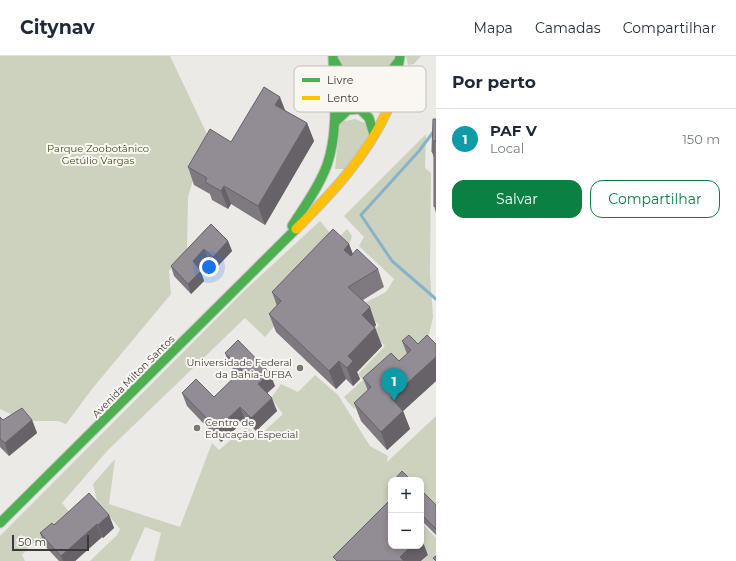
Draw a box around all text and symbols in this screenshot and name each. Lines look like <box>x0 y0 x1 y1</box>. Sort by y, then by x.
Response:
text: Citynav <box>20 16 95 39</box>
text: Mapa <box>474 19 513 37</box>
text: Camadas <box>535 19 601 37</box>
text: Compartilhar <box>623 19 716 37</box>
legend <box>294 66 426 112</box>
text: Por perto <box>452 72 536 92</box>
text: Livre <box>327 73 354 87</box>
text: Lento <box>327 91 359 105</box>
text: PAF V <box>490 121 537 140</box>
text: 1 <box>462 131 468 147</box>
text: 150 m <box>682 131 720 147</box>
text: Local <box>490 140 524 156</box>
park label: Parque Zoobotânico Getúlio Vargas <box>47 142 149 167</box>
button: Salvar <box>452 180 582 218</box>
button: Compartilhar <box>590 180 720 218</box>
your location <box>199 257 219 277</box>
street label: Avenida Milton Santos <box>89 332 177 420</box>
place label: Universidade Federal da Bahia-UFBA <box>186 356 293 381</box>
marker: Universidade Federal da Bahia-UFBA <box>295 363 305 373</box>
pin: 1 <box>381 368 407 401</box>
place label: Centro de Educação Especial <box>205 416 298 441</box>
marker: Centro de Educação Especial <box>192 423 202 433</box>
map controls <box>388 477 424 549</box>
button: + <box>388 477 424 513</box>
button: − <box>388 513 424 549</box>
scale bar <box>12 533 89 552</box>
text: 50 m <box>18 535 46 549</box>

